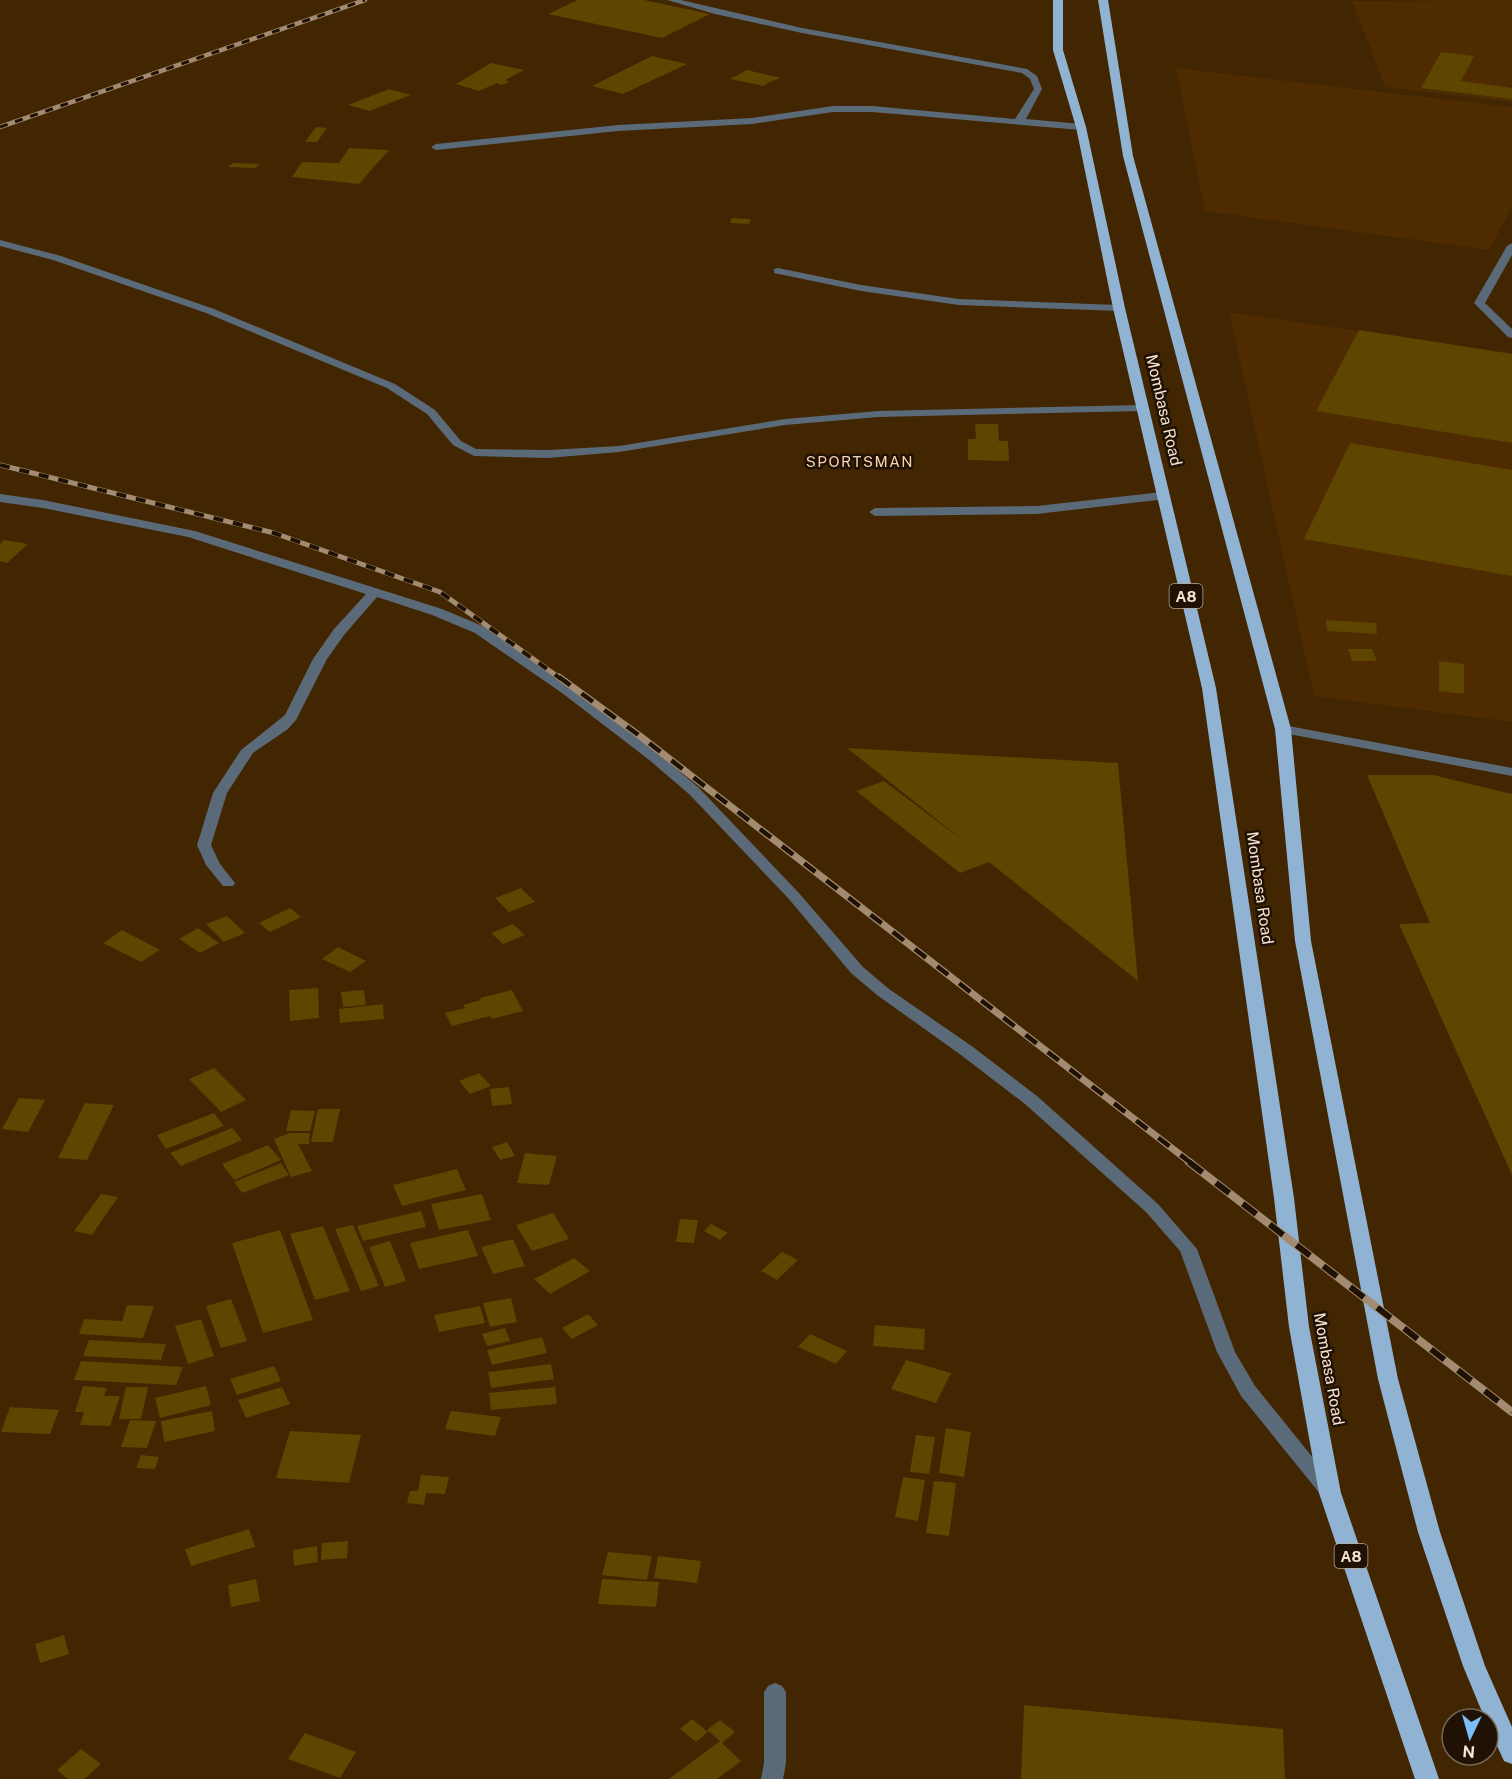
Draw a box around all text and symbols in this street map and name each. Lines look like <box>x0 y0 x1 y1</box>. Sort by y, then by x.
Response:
street label: Mombasa Road <box>1142 352 1186 468</box>
district label: SPORTSMAN <box>806 453 914 470</box>
road number: A8 <box>1170 584 1202 608</box>
street label: Mombasa Road <box>1243 830 1277 946</box>
street label: Mombasa Road <box>1310 1311 1348 1427</box>
road number: A8 <box>1334 1544 1368 1568</box>
north arrow <box>1440 1707 1500 1767</box>
text: N <box>1462 1741 1476 1761</box>

